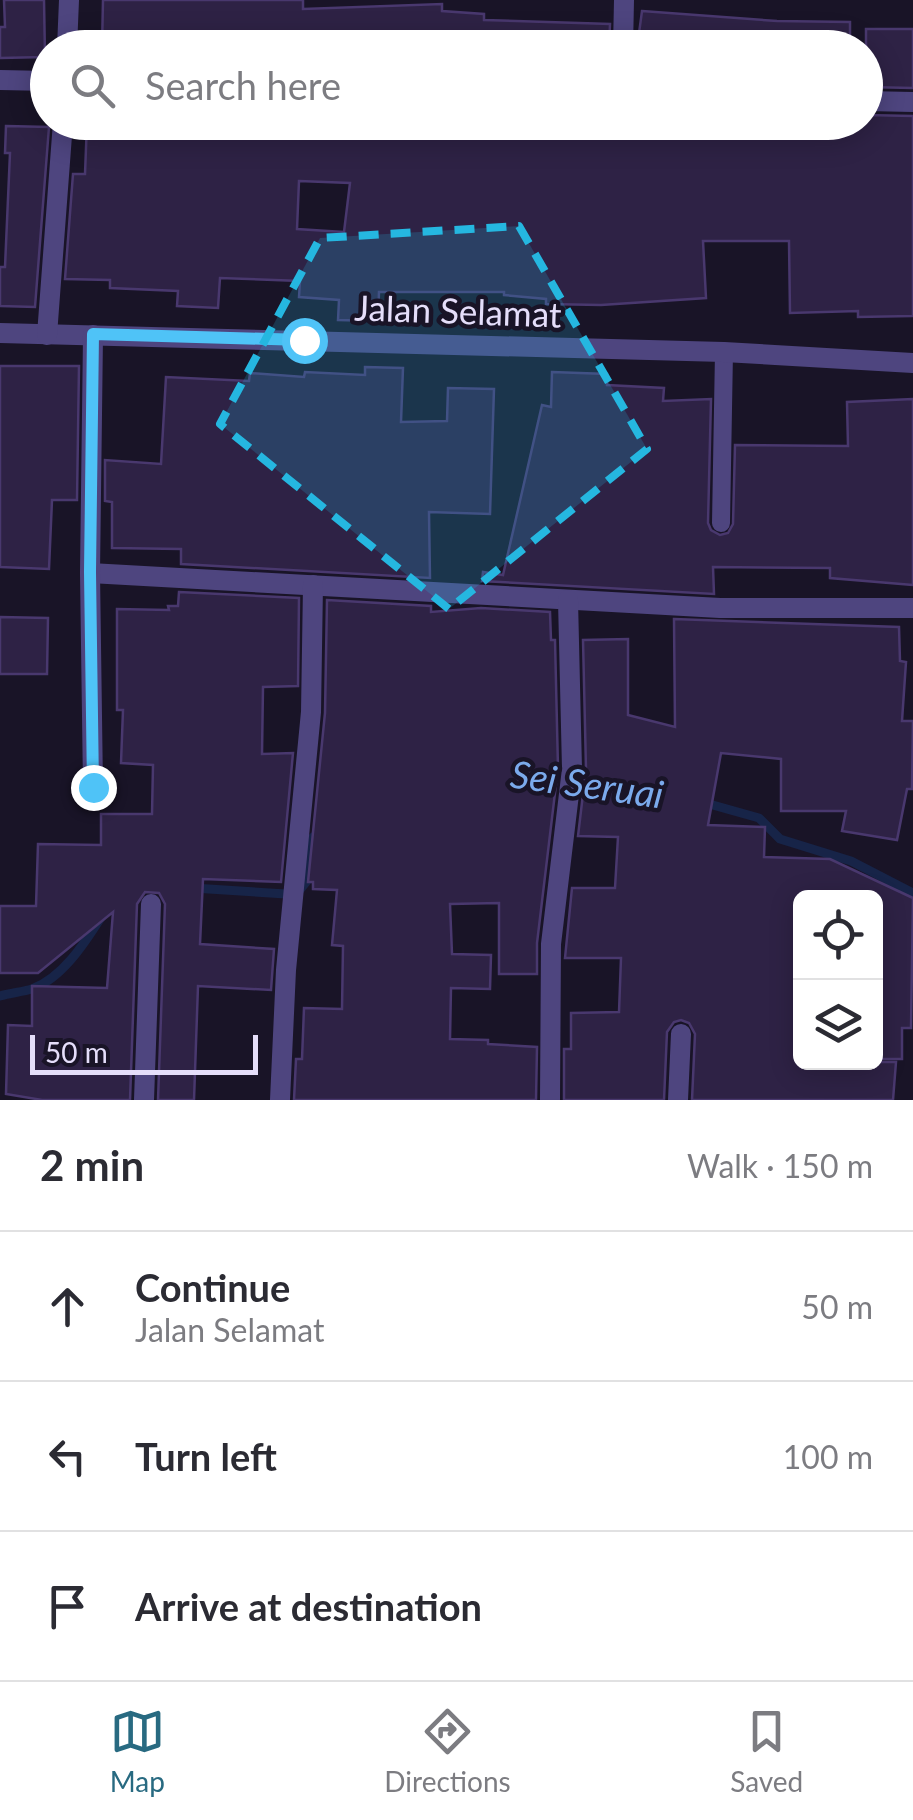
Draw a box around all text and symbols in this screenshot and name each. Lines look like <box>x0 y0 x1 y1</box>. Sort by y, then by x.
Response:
search box <box>30 30 883 140</box>
icon: search <box>65 58 120 113</box>
text: Search here <box>145 62 341 108</box>
street label: Jalan Selamat <box>354 285 563 335</box>
route start <box>282 318 328 364</box>
water label: Sei Seruai <box>508 750 667 817</box>
route end <box>71 765 117 811</box>
map controls <box>793 890 883 1070</box>
button: locate <box>793 890 883 980</box>
button: layers <box>793 980 883 1070</box>
scale bar <box>30 1030 258 1074</box>
text: 50 m <box>45 1035 108 1069</box>
text: 2 min <box>40 1140 144 1190</box>
text: Walk · 150 m <box>687 1146 873 1185</box>
text: Continue <box>135 1264 290 1310</box>
icon: ahead <box>40 1279 95 1334</box>
text: 50 m <box>801 1287 873 1326</box>
text: Jalan Selamat <box>135 1310 324 1349</box>
icon: left <box>40 1429 95 1484</box>
text: Turn left <box>135 1433 277 1479</box>
text: 100 m <box>783 1437 873 1476</box>
icon: arrive <box>40 1579 95 1634</box>
text: Arrive at destination <box>135 1583 482 1629</box>
tab: Map <box>110 1704 165 1798</box>
tab: Directions <box>384 1704 511 1798</box>
tab: Saved <box>730 1704 803 1798</box>

